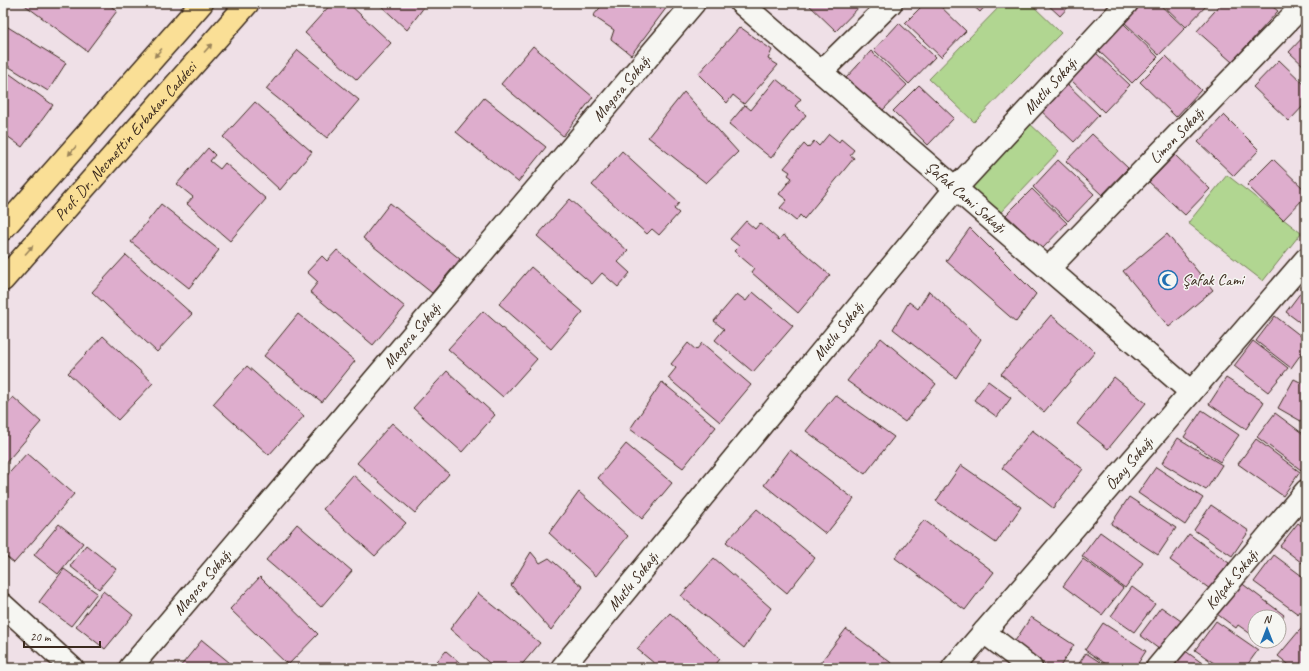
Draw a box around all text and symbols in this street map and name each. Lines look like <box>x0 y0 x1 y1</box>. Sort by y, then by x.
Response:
one-way arrow <box>203 44 212 53</box>
one-way arrow <box>153 48 162 59</box>
street label: Magosa Sokağı <box>588 51 656 125</box>
street label: Mutlu Sokağı <box>1019 53 1082 118</box>
street label: Prof. Dr. Necmettin Erbakan Caddesi <box>50 57 202 225</box>
street label: Limon Sokağı <box>1145 103 1209 168</box>
one-way arrow <box>67 146 76 156</box>
street label: Şafak Cami Sokağı <box>921 157 1011 238</box>
one-way arrow <box>24 246 33 255</box>
mosque icon: Şafak Cami <box>1157 269 1179 291</box>
place label: Şafak Cami <box>1182 270 1246 290</box>
street label: Mutlu Sokağı <box>809 297 869 364</box>
street label: Magosa Sokağı <box>379 298 446 372</box>
street label: Özay Sokağı <box>1101 432 1158 494</box>
street label: Kolçak Sokağı <box>1201 544 1263 613</box>
street label: Magosa Sokağı <box>169 545 237 620</box>
street label: Mutlu Sokağı <box>603 547 664 615</box>
north arrow <box>1247 609 1287 649</box>
text: N <box>1264 612 1273 626</box>
scale bar <box>24 623 100 649</box>
text: 20 m <box>30 629 52 645</box>

